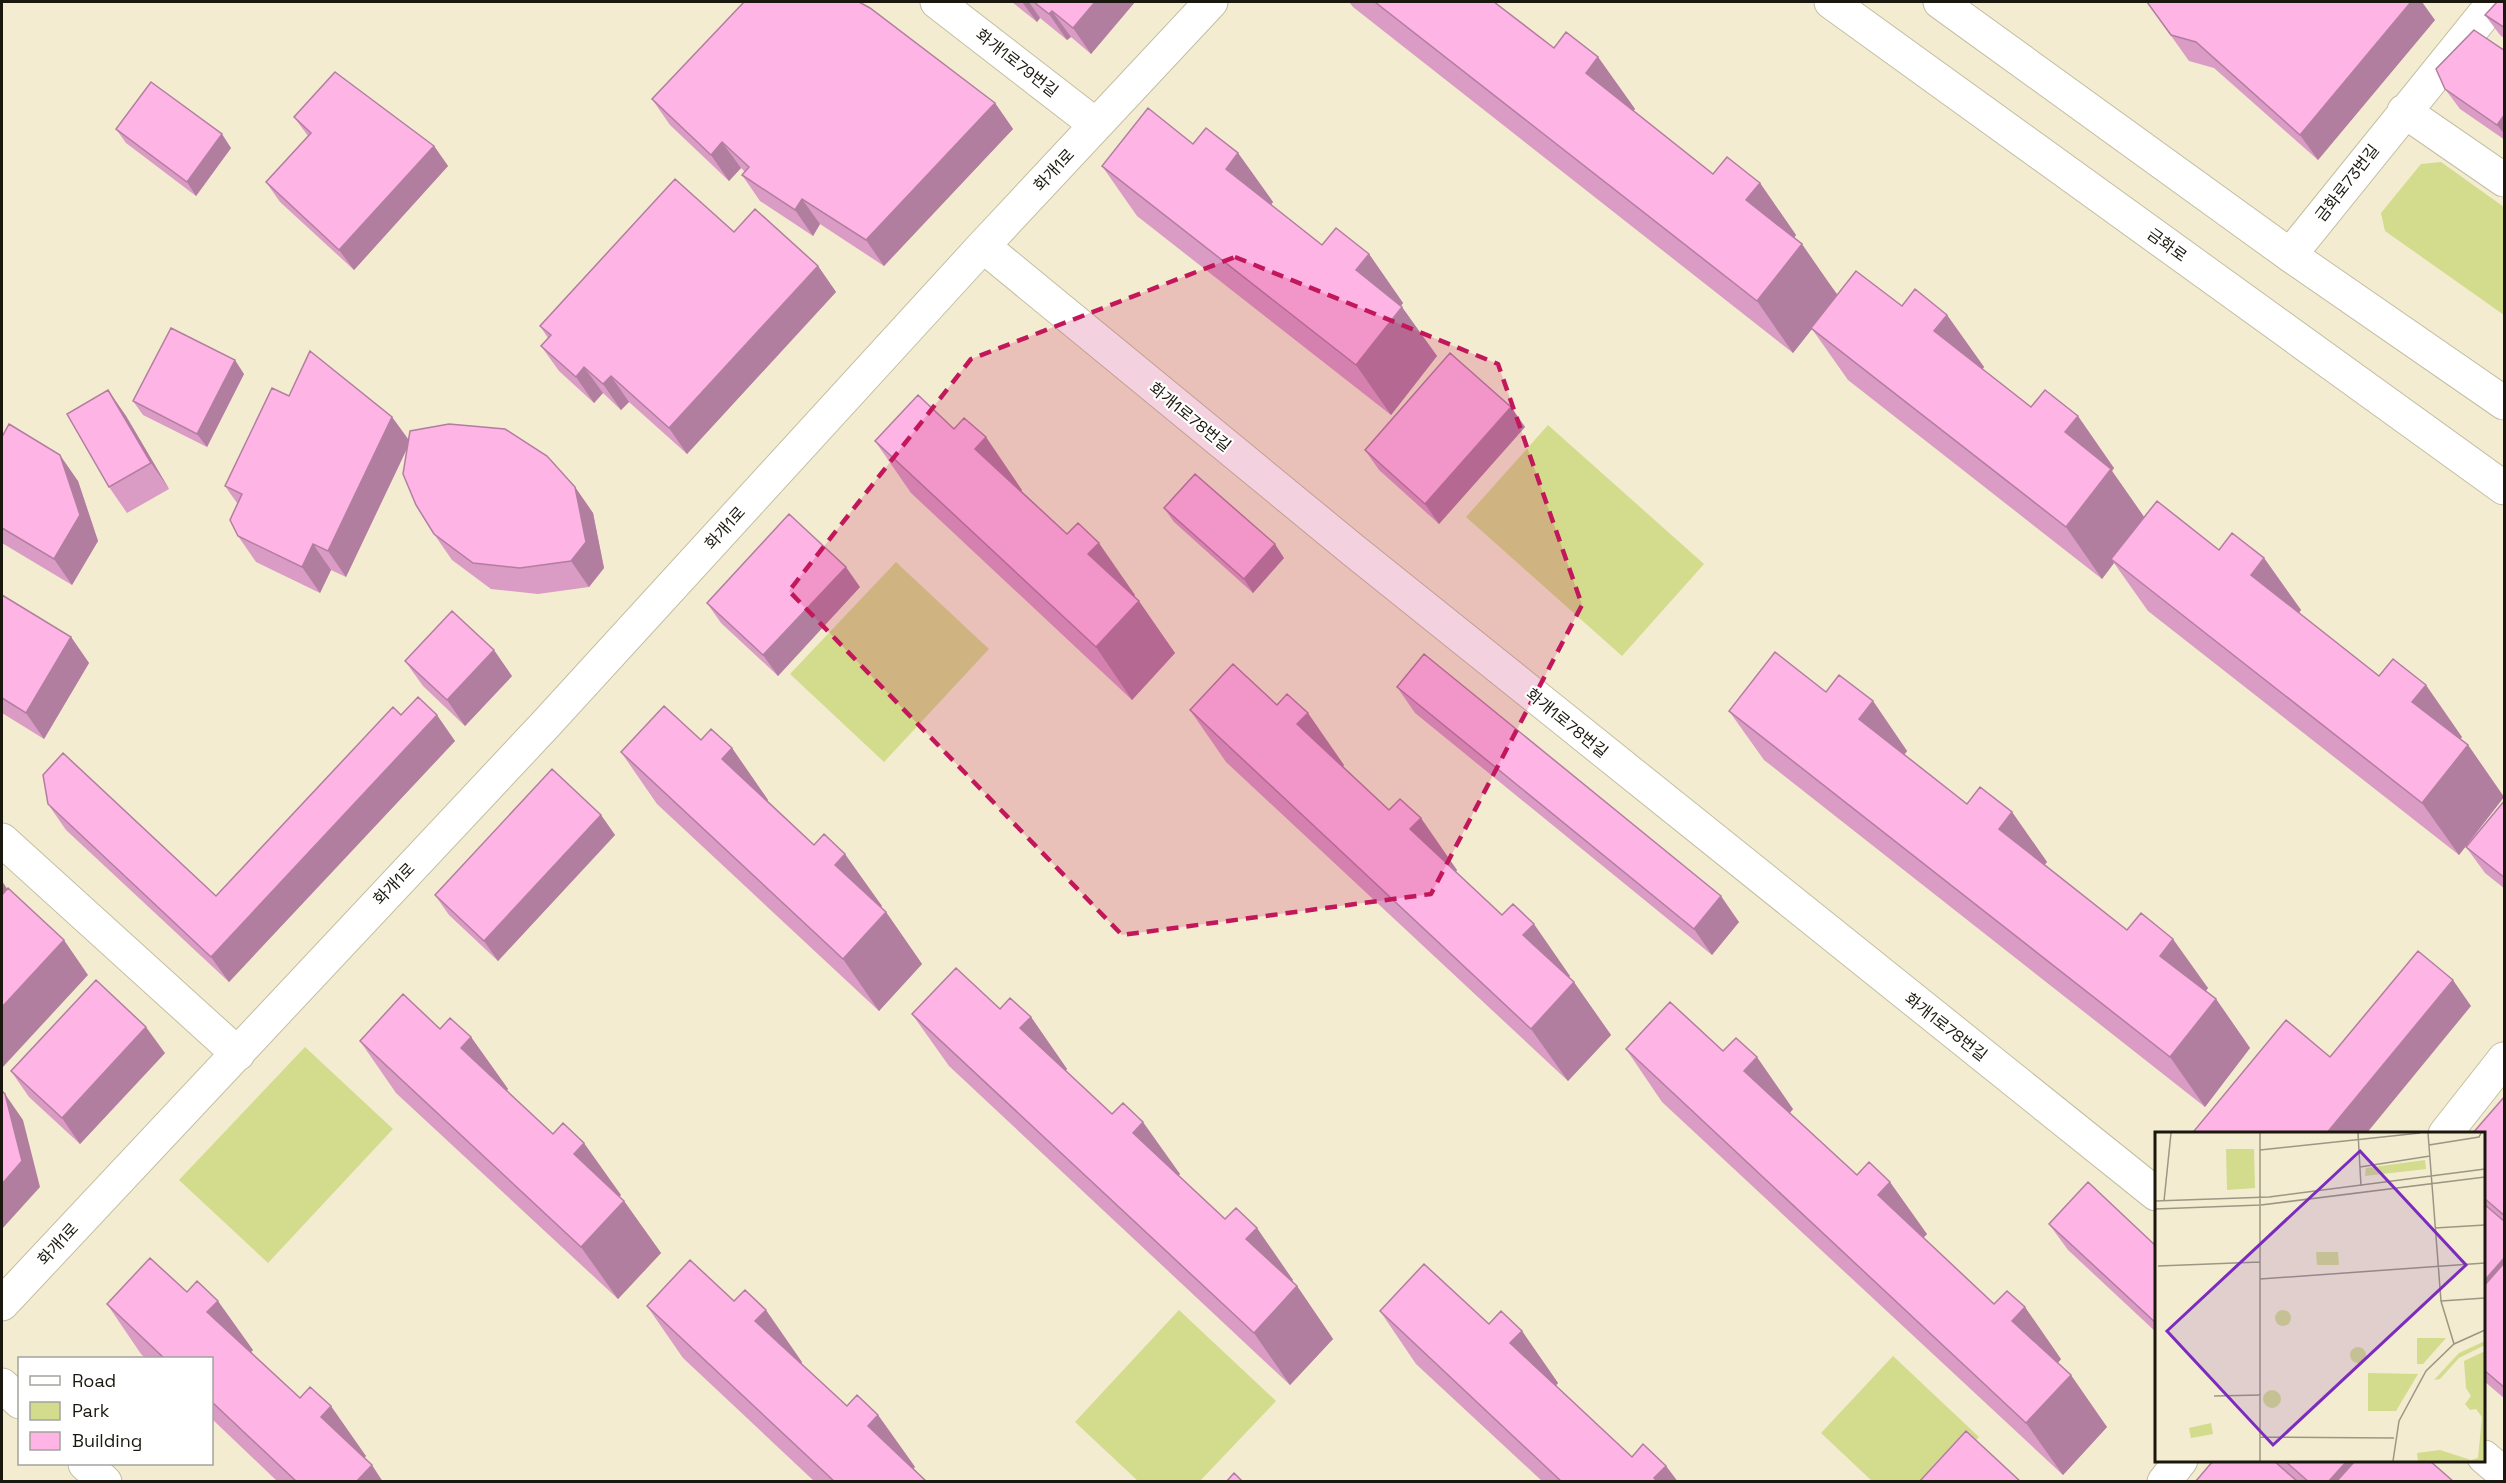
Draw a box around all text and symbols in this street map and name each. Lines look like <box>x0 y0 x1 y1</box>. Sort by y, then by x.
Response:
street label: 화개1로79번길 <box>971 24 1063 102</box>
street label: 금화로73번길 <box>2310 140 2384 226</box>
street label: 화개1로 <box>1029 144 1079 196</box>
street label: 금화로 <box>2143 224 2191 267</box>
street label: 화개1로78번길 <box>1145 378 1235 456</box>
street label: 화개1로 <box>700 502 750 554</box>
street label: 화개1로78번길 <box>1522 684 1612 762</box>
street label: 화개1로 <box>369 858 419 910</box>
street label: 화개1로78번길 <box>1900 988 1992 1066</box>
inset map <box>2155 1132 2485 1462</box>
street label: 화개1로 <box>33 1218 83 1270</box>
legend <box>18 1357 213 1465</box>
text: Road <box>72 1369 116 1392</box>
text: Park <box>72 1399 110 1422</box>
text: Building <box>72 1429 142 1452</box>

